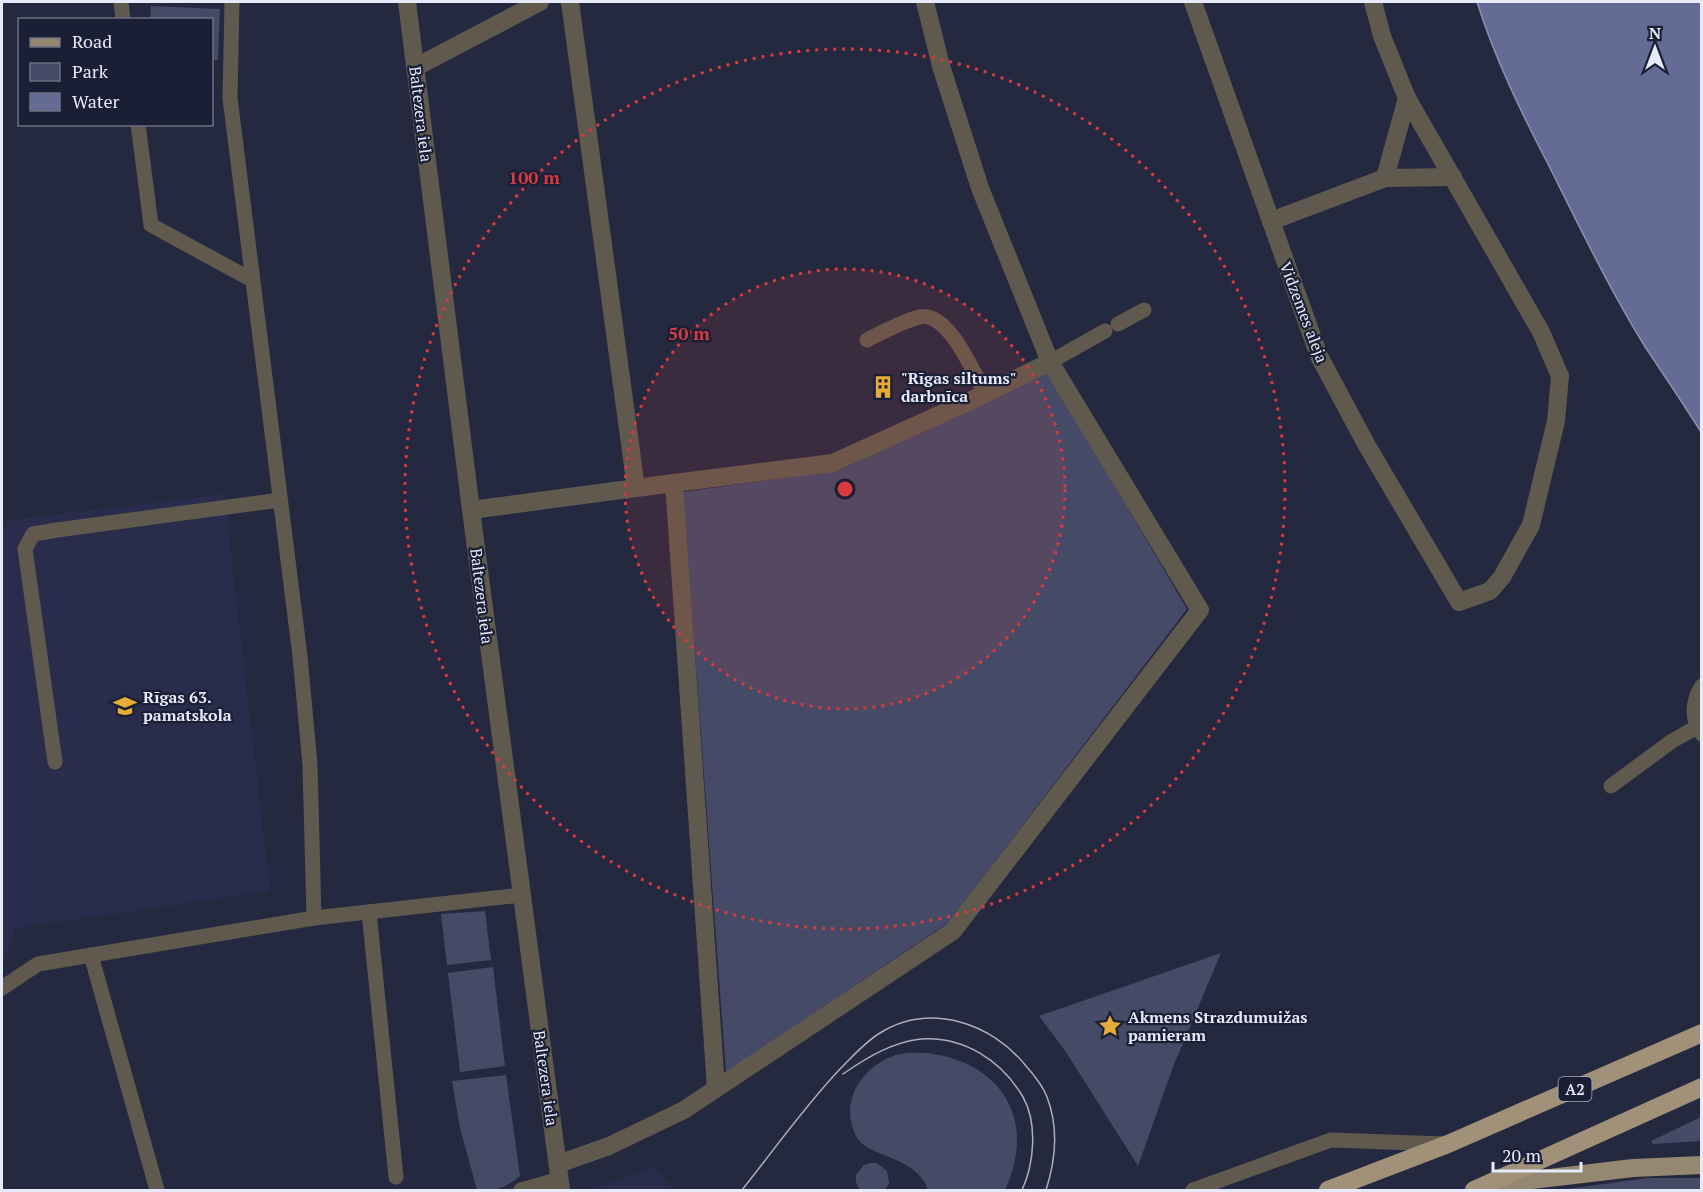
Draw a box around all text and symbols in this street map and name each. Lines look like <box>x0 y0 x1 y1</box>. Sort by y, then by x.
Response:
legend <box>18 18 213 126</box>
north arrow <box>1625 18 1685 78</box>
text: N <box>1649 22 1661 44</box>
text: Road <box>72 29 112 53</box>
text: Park <box>72 59 109 83</box>
street label: Baltezera iela <box>404 65 438 163</box>
text: Water <box>72 89 119 113</box>
text: 100 m <box>508 165 560 189</box>
street label: Vidzemes aleja <box>1275 258 1333 366</box>
text: 50 m <box>668 321 710 345</box>
place label: "Rīgas siltums" darbnīca <box>901 367 1016 407</box>
building icon: "Rīgas siltums" darbnīca <box>870 374 896 400</box>
centre of rings <box>835 479 855 499</box>
street label: Baltezera iela <box>465 547 499 645</box>
place label: Rīgas 63. pamatskola <box>143 686 232 726</box>
school or university icon: Rīgas 63. pamatskola <box>112 693 138 719</box>
place label: Akmens Strazdumuižas pamieram <box>1128 1006 1308 1046</box>
place icon: Akmens Strazdumuižas pamieram <box>1097 1013 1123 1039</box>
street label: Baltezera iela <box>528 1029 564 1127</box>
road number: A2 <box>1558 1077 1592 1101</box>
scale bar <box>1493 1135 1582 1173</box>
text: 20 m <box>1502 1143 1542 1167</box>

